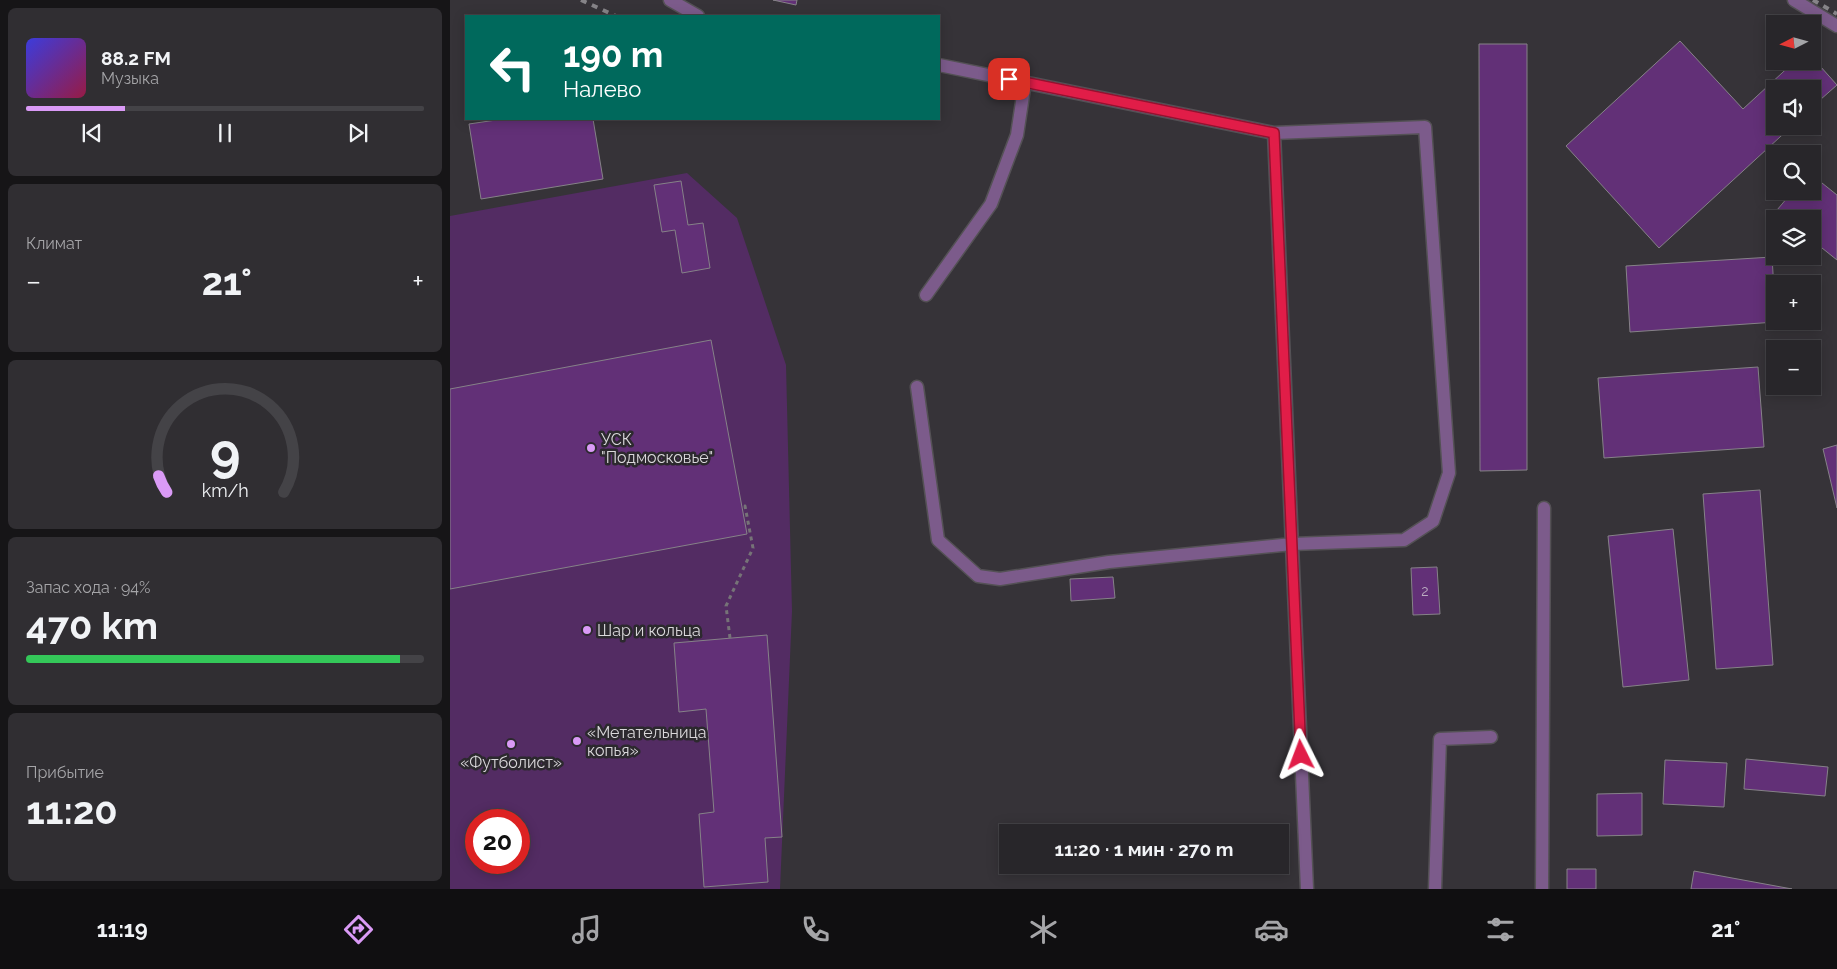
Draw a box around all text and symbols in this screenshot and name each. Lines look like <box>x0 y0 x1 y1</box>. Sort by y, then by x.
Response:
north arrow <box>1766 15 1821 70</box>
map controls <box>1766 15 1821 395</box>
text: 190 m <box>563 34 663 75</box>
icon: left <box>480 35 545 100</box>
text: 88.2 FM <box>101 47 171 69</box>
pin <box>988 58 1030 100</box>
icon: arrive <box>995 65 1023 93</box>
text: Музыка <box>101 69 159 88</box>
text: Налево <box>563 76 641 102</box>
button: sound <box>1766 80 1821 135</box>
icon: previous <box>78 119 106 147</box>
icon: pause <box>211 119 239 147</box>
icon: next <box>344 119 372 147</box>
button: search <box>1766 145 1821 200</box>
button: layers <box>1766 210 1821 265</box>
text: Климат <box>26 234 82 253</box>
text: 21° <box>202 259 252 304</box>
text: − <box>26 265 41 298</box>
text: + <box>412 265 424 298</box>
button: + <box>1766 275 1821 330</box>
button: − <box>1766 340 1821 395</box>
text: 9 <box>210 422 240 483</box>
place label: УСК "Подмосковье" <box>601 430 713 467</box>
marker: УСК "Подмосковье" <box>585 442 597 454</box>
text: km/h <box>201 480 249 501</box>
text: Запас хода · 94% <box>26 578 150 597</box>
house number: 2 <box>1421 583 1429 599</box>
text: 470 km <box>26 603 158 648</box>
place label: Шар и кольца <box>597 621 701 640</box>
marker: Шар и кольца <box>581 624 593 636</box>
place label: «Метательница копья» <box>587 723 706 760</box>
position arrow <box>1274 728 1326 780</box>
marker: «Метательница копья» <box>571 735 583 747</box>
marker: «Футболист» <box>505 738 517 750</box>
place label: «Футболист» <box>460 753 562 772</box>
text: Прибытие <box>26 763 104 782</box>
text: 11:20 <box>26 788 118 833</box>
speed limit sign: 20 <box>465 809 530 874</box>
text: 11:20 · 1 мин · 270 m <box>1055 838 1233 860</box>
icon: directions <box>341 912 376 947</box>
icon: music <box>569 912 604 947</box>
icon: phone <box>798 912 833 947</box>
icon: climate <box>1026 912 1061 947</box>
icon: car <box>1254 912 1289 947</box>
icon: filters <box>1483 912 1518 947</box>
text: 11:19 <box>97 916 148 942</box>
text: 21° <box>1711 916 1740 942</box>

